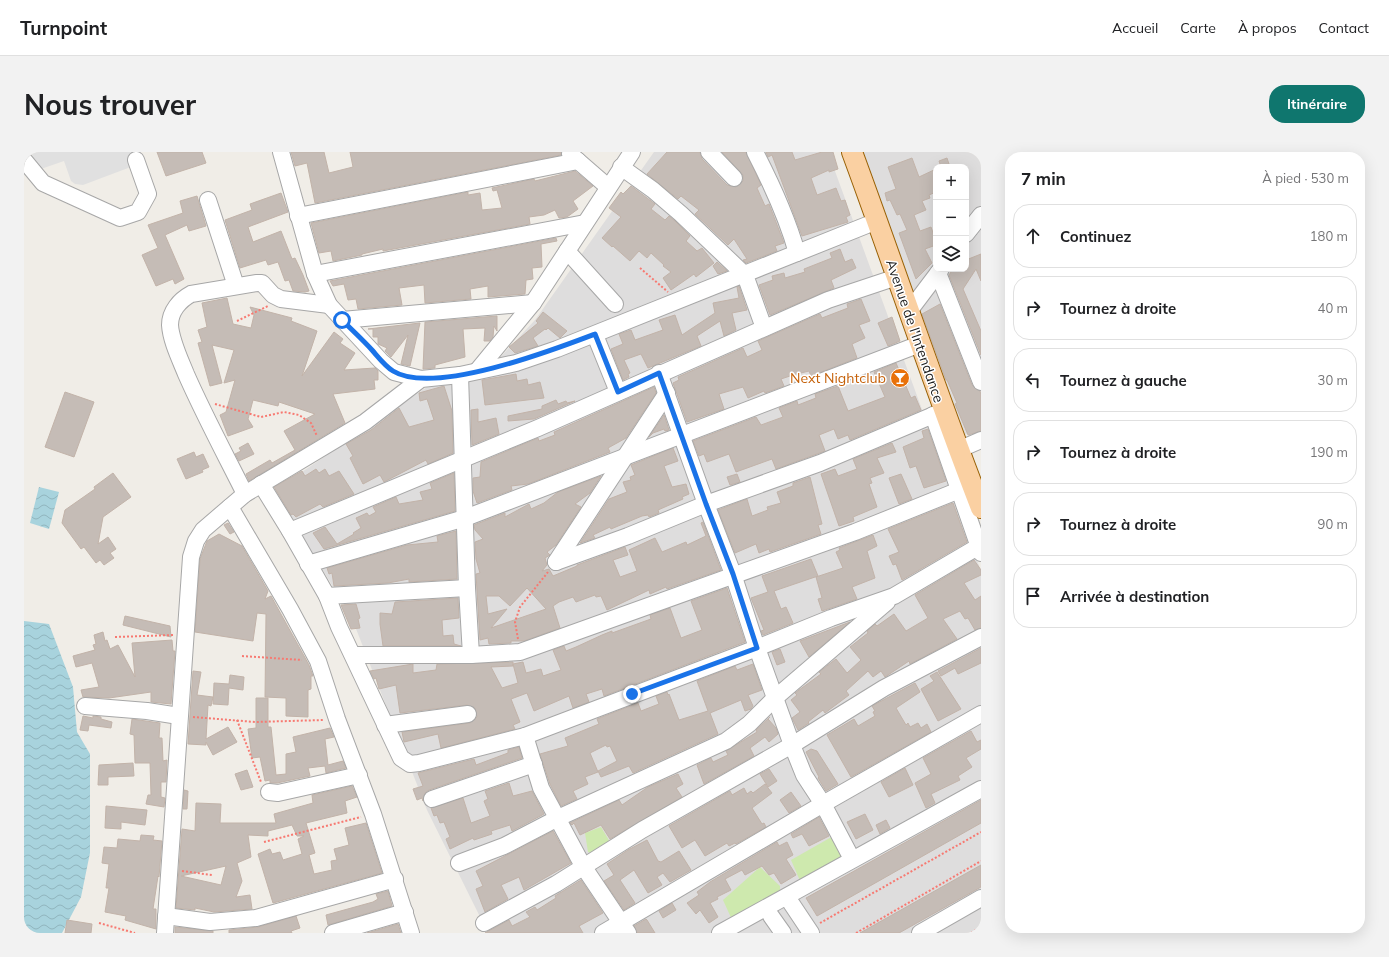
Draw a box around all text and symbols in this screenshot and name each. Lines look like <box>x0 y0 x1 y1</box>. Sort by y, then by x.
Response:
text: Turnpoint <box>20 16 107 40</box>
text: Accueil <box>1112 19 1158 37</box>
text: Carte <box>1180 19 1216 37</box>
text: À propos <box>1238 19 1297 37</box>
text: Contact <box>1319 19 1369 37</box>
button: Itinéraire <box>1269 85 1365 123</box>
text: Nous trouver <box>24 87 196 122</box>
map controls <box>933 164 969 272</box>
button: + <box>933 164 969 200</box>
text: 7 min <box>1021 168 1066 189</box>
text: À pied · 530 m <box>1262 170 1349 186</box>
button: − <box>933 200 969 236</box>
icon: ahead <box>1022 225 1044 247</box>
text: Continuez <box>1060 227 1131 246</box>
text: 180 m <box>1310 228 1348 244</box>
button: layers <box>933 236 969 272</box>
street label: Avenue de l'Intendance <box>882 257 948 405</box>
icon: right <box>1022 297 1044 319</box>
text: Tournez à droite <box>1060 299 1176 318</box>
text: 40 m <box>1318 300 1348 316</box>
route start <box>333 311 351 329</box>
bar icon: Next Nightclub <box>889 367 911 389</box>
place label: Next Nightclub <box>790 369 886 387</box>
icon: left <box>1022 369 1044 391</box>
text: Tournez à gauche <box>1060 371 1187 390</box>
text: 30 m <box>1318 372 1348 388</box>
icon: right <box>1022 441 1044 463</box>
text: Tournez à droite <box>1060 443 1176 462</box>
text: 190 m <box>1310 444 1348 460</box>
icon: right <box>1022 513 1044 535</box>
text: Tournez à droite <box>1060 515 1176 534</box>
text: 90 m <box>1318 516 1348 532</box>
icon: arrive <box>1022 585 1044 607</box>
text: Arrivée à destination <box>1060 587 1209 606</box>
route end <box>623 685 641 703</box>

